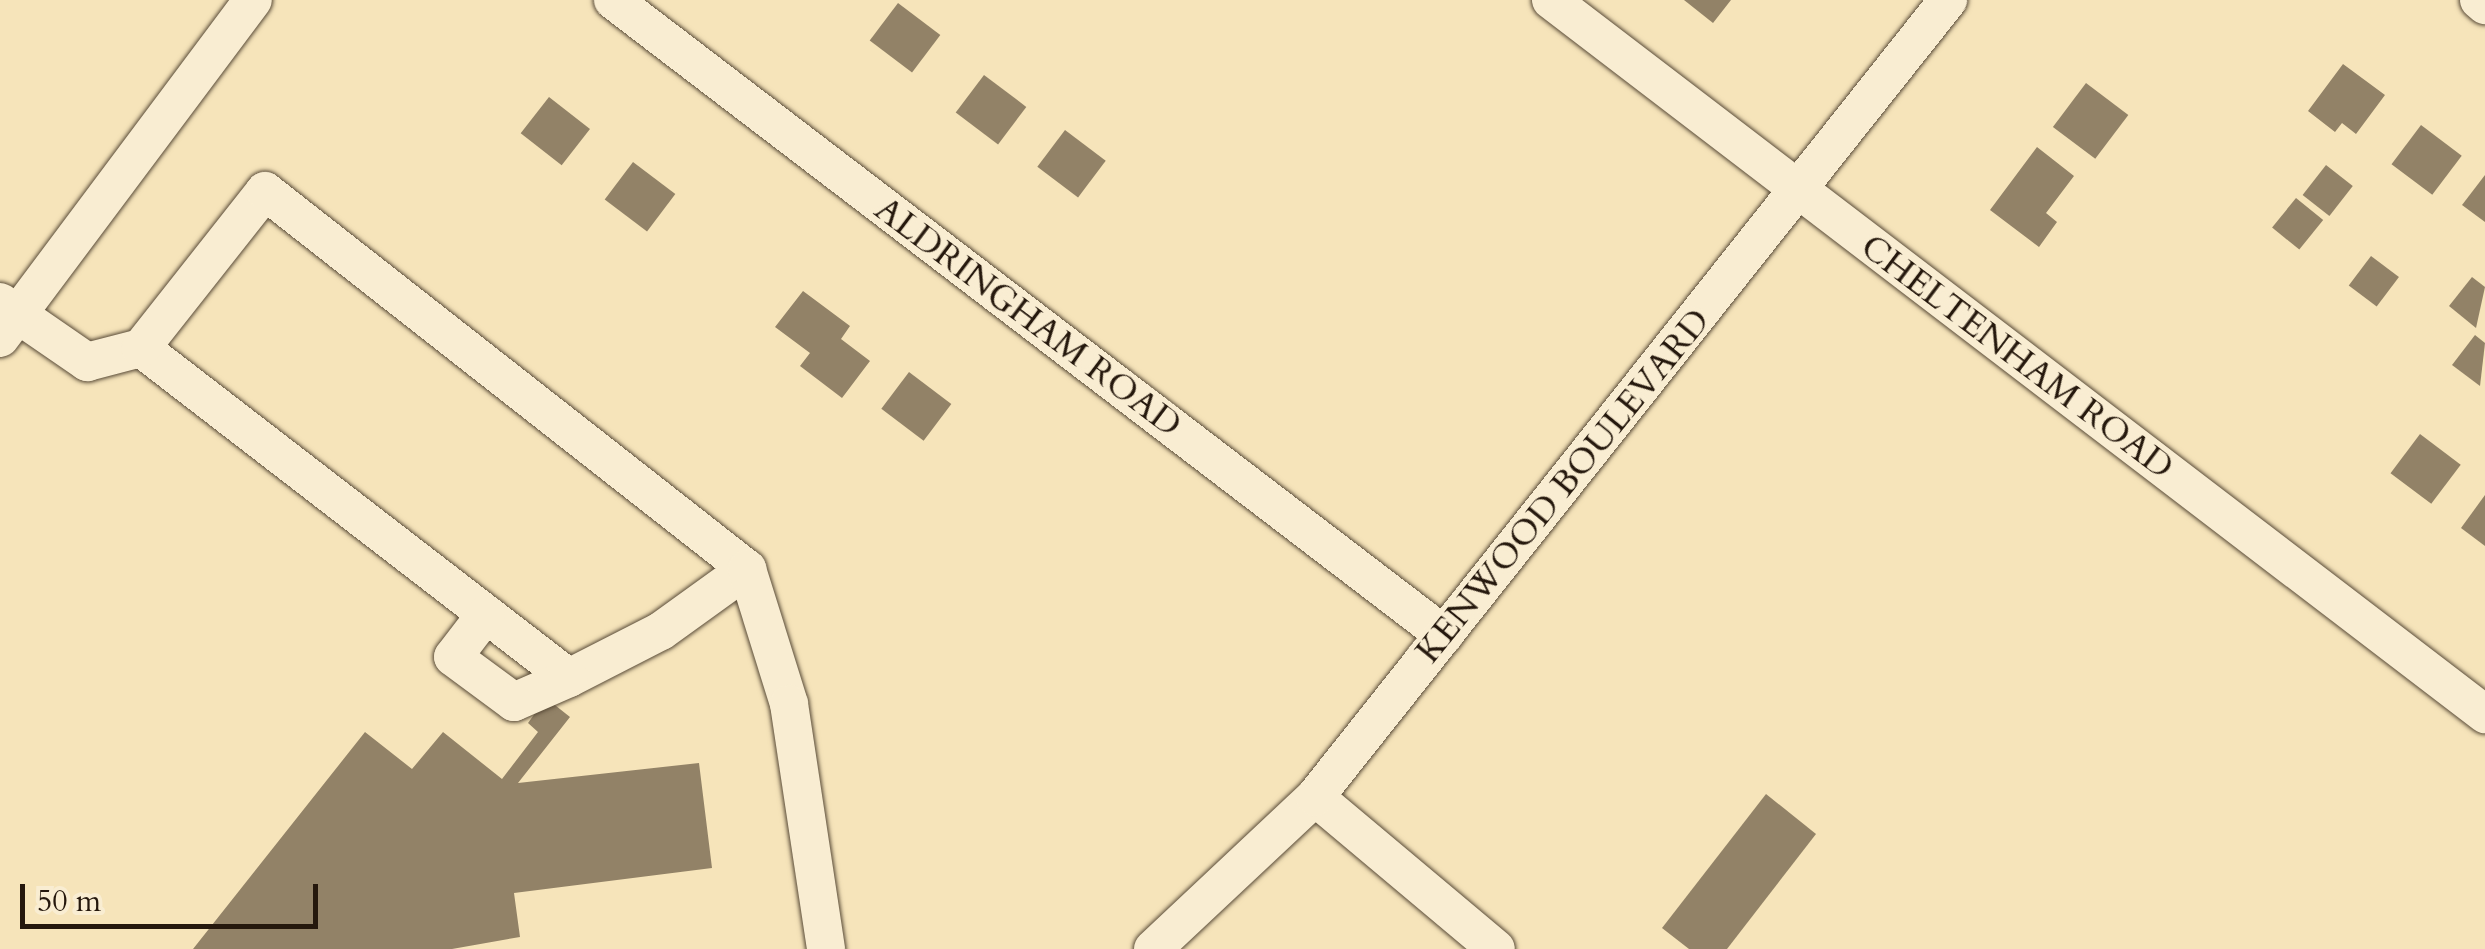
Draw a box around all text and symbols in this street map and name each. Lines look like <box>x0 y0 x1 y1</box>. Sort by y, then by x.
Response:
street label: ALDRINGHAM ROAD <box>867 188 1189 446</box>
street label: CHELTENHAM ROAD <box>1853 226 2181 488</box>
street label: KENWOOD BOULEVARD <box>1407 301 1719 671</box>
scale bar <box>25 864 322 926</box>
text: 50 m <box>37 881 101 922</box>

